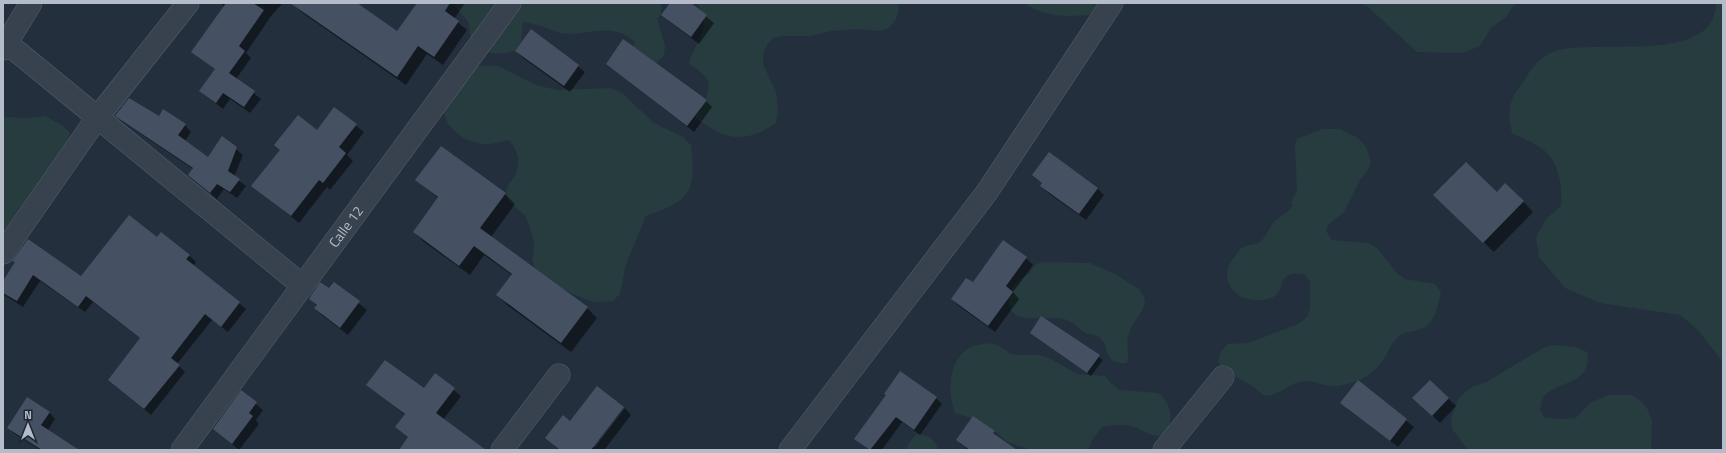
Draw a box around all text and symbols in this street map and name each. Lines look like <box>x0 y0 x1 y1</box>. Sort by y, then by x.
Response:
street label: Calle 12 <box>323 201 368 252</box>
north arrow <box>8 405 48 445</box>
text: N <box>24 407 32 423</box>

